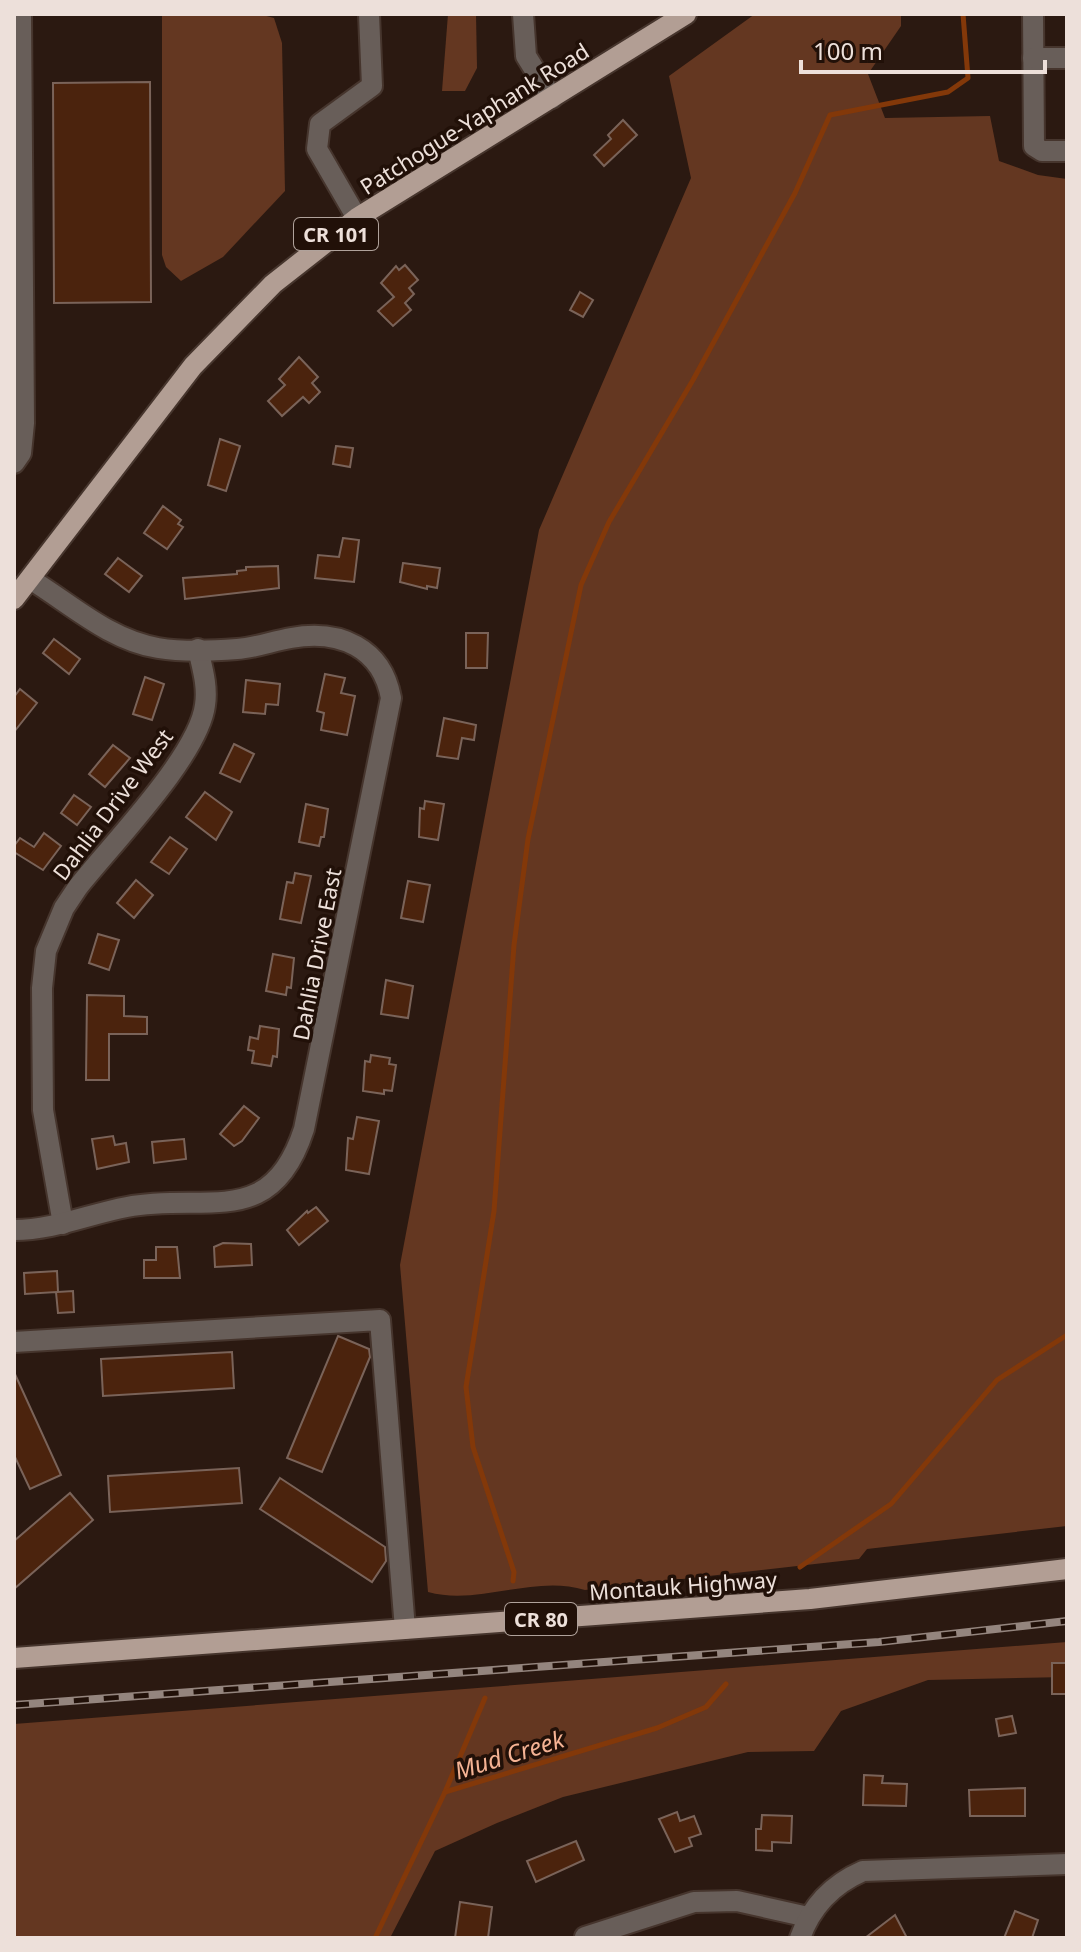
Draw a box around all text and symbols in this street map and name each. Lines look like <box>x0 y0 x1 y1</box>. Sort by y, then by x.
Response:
scale bar <box>801 24 1045 74</box>
text: 100 m <box>813 34 883 67</box>
street label: Patchogue-Yaphank Road <box>354 35 594 201</box>
road number: CR 101 <box>294 218 378 250</box>
street label: Dahlia Drive West <box>45 722 179 886</box>
street label: Dahlia Drive East <box>285 865 347 1043</box>
street label: Montauk Highway <box>588 1563 779 1607</box>
road number: CR 80 <box>505 1603 577 1635</box>
water label: Mud Creek <box>450 1721 569 1786</box>

